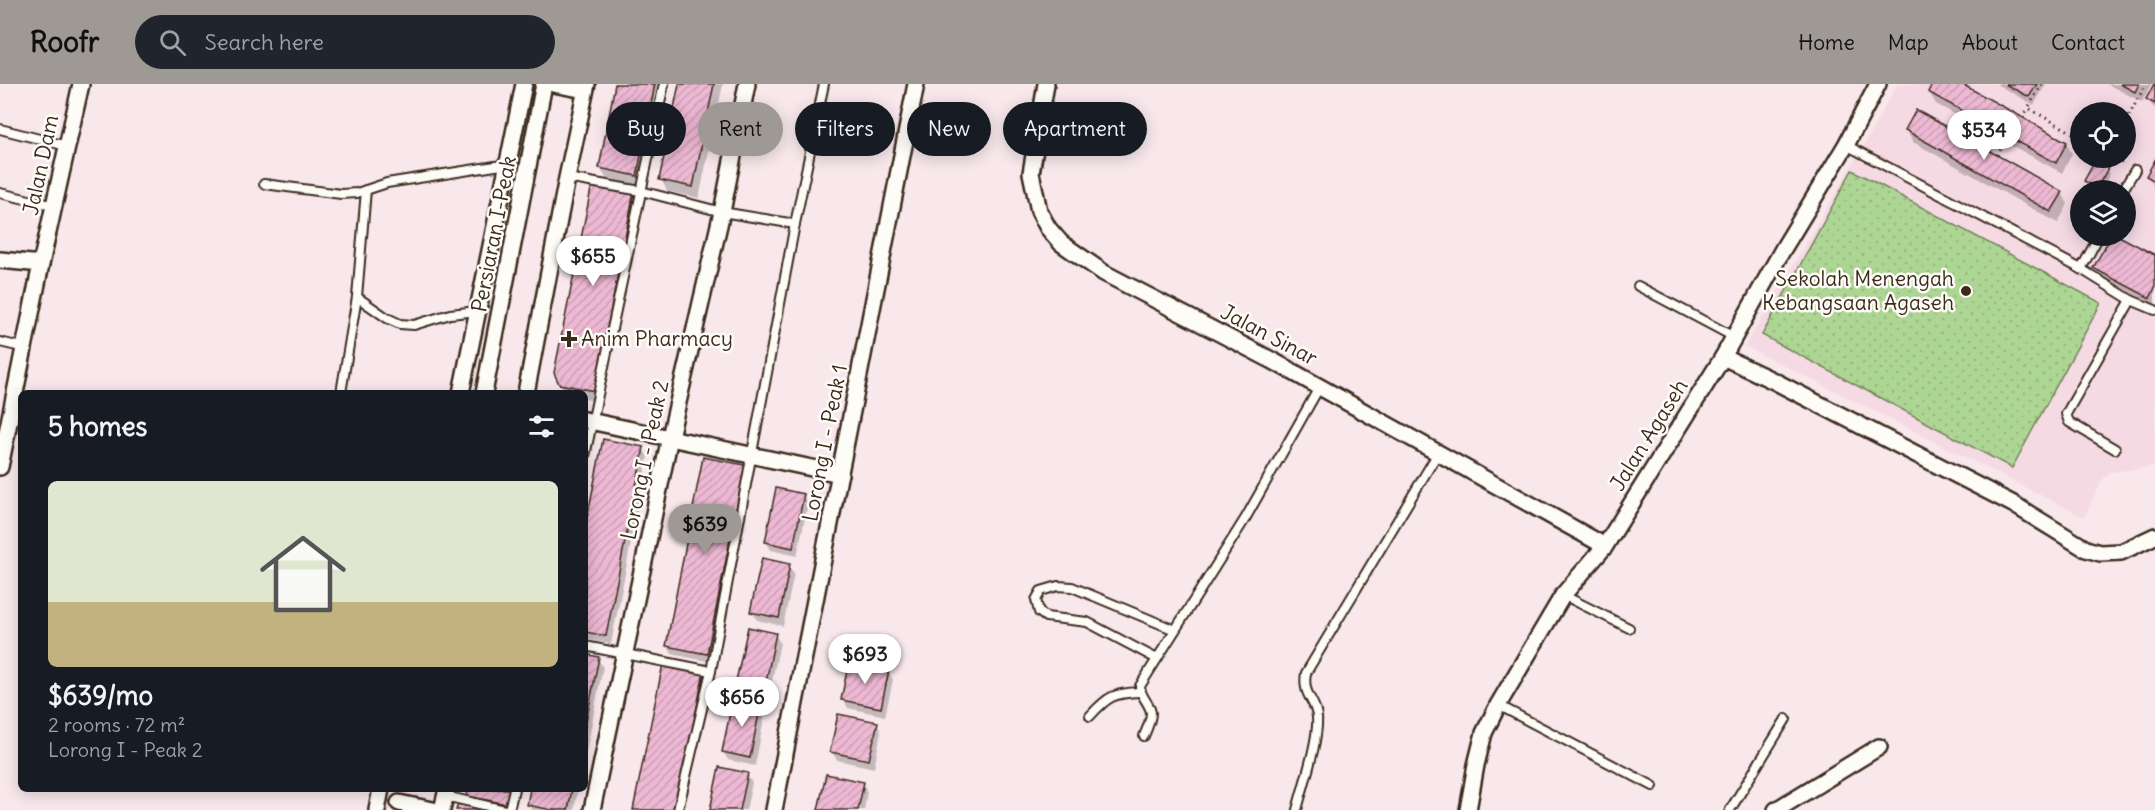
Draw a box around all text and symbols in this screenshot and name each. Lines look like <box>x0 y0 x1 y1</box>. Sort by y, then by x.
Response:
search box <box>135 15 555 69</box>
text: Roofr <box>30 24 99 60</box>
icon: search <box>156 26 189 59</box>
text: Search here <box>204 28 324 56</box>
text: Home <box>1798 29 1855 56</box>
text: Map <box>1888 29 1929 56</box>
text: About <box>1962 29 2018 56</box>
text: Contact <box>2051 29 2125 56</box>
chip: Buy <box>606 102 686 156</box>
chip: Rent <box>698 102 783 156</box>
chip: Filters <box>795 102 895 156</box>
chip: New <box>907 102 991 156</box>
chip: Apartment <box>1003 102 1147 156</box>
map controls <box>2070 102 2136 246</box>
button: locate <box>2070 102 2136 168</box>
pin: $534 <box>1948 110 2020 161</box>
street label: Jalan Dam <box>17 112 64 217</box>
text: $534 <box>1961 117 2007 142</box>
street label: Persiaran I-Peak <box>465 153 522 314</box>
button: layers <box>2070 180 2136 246</box>
pin: $655 <box>557 236 629 287</box>
text: $655 <box>570 243 616 268</box>
place label: Sekolah Menengah Kebangsaan Agaseh <box>1762 265 1954 316</box>
marker: Sekolah Menengah Kebangsaan Agaseh <box>1959 284 1973 298</box>
street label: Jalan Sinar <box>1216 298 1323 371</box>
place label: Anim Pharmacy <box>581 325 733 352</box>
marker: Anim Pharmacy <box>562 332 576 346</box>
street label: Lorong I - Peak 1 <box>796 362 853 524</box>
street label: Jalan Agaseh <box>1604 374 1694 496</box>
street label: Lorong I - Peak 2 <box>614 378 675 542</box>
text: 5 homes <box>48 410 147 443</box>
icon: filters <box>525 410 558 443</box>
pin: $639 <box>669 504 741 555</box>
text: $639 <box>682 511 728 536</box>
icon: home <box>249 520 357 628</box>
pin: $693 <box>829 634 901 685</box>
text: $693 <box>842 641 888 666</box>
pin: $656 <box>706 677 778 728</box>
text: $639/mo <box>48 679 153 712</box>
text: $656 <box>719 684 765 709</box>
text: 2 rooms · 72 m² <box>48 712 185 737</box>
text: Lorong I - Peak 2 <box>48 737 203 762</box>

